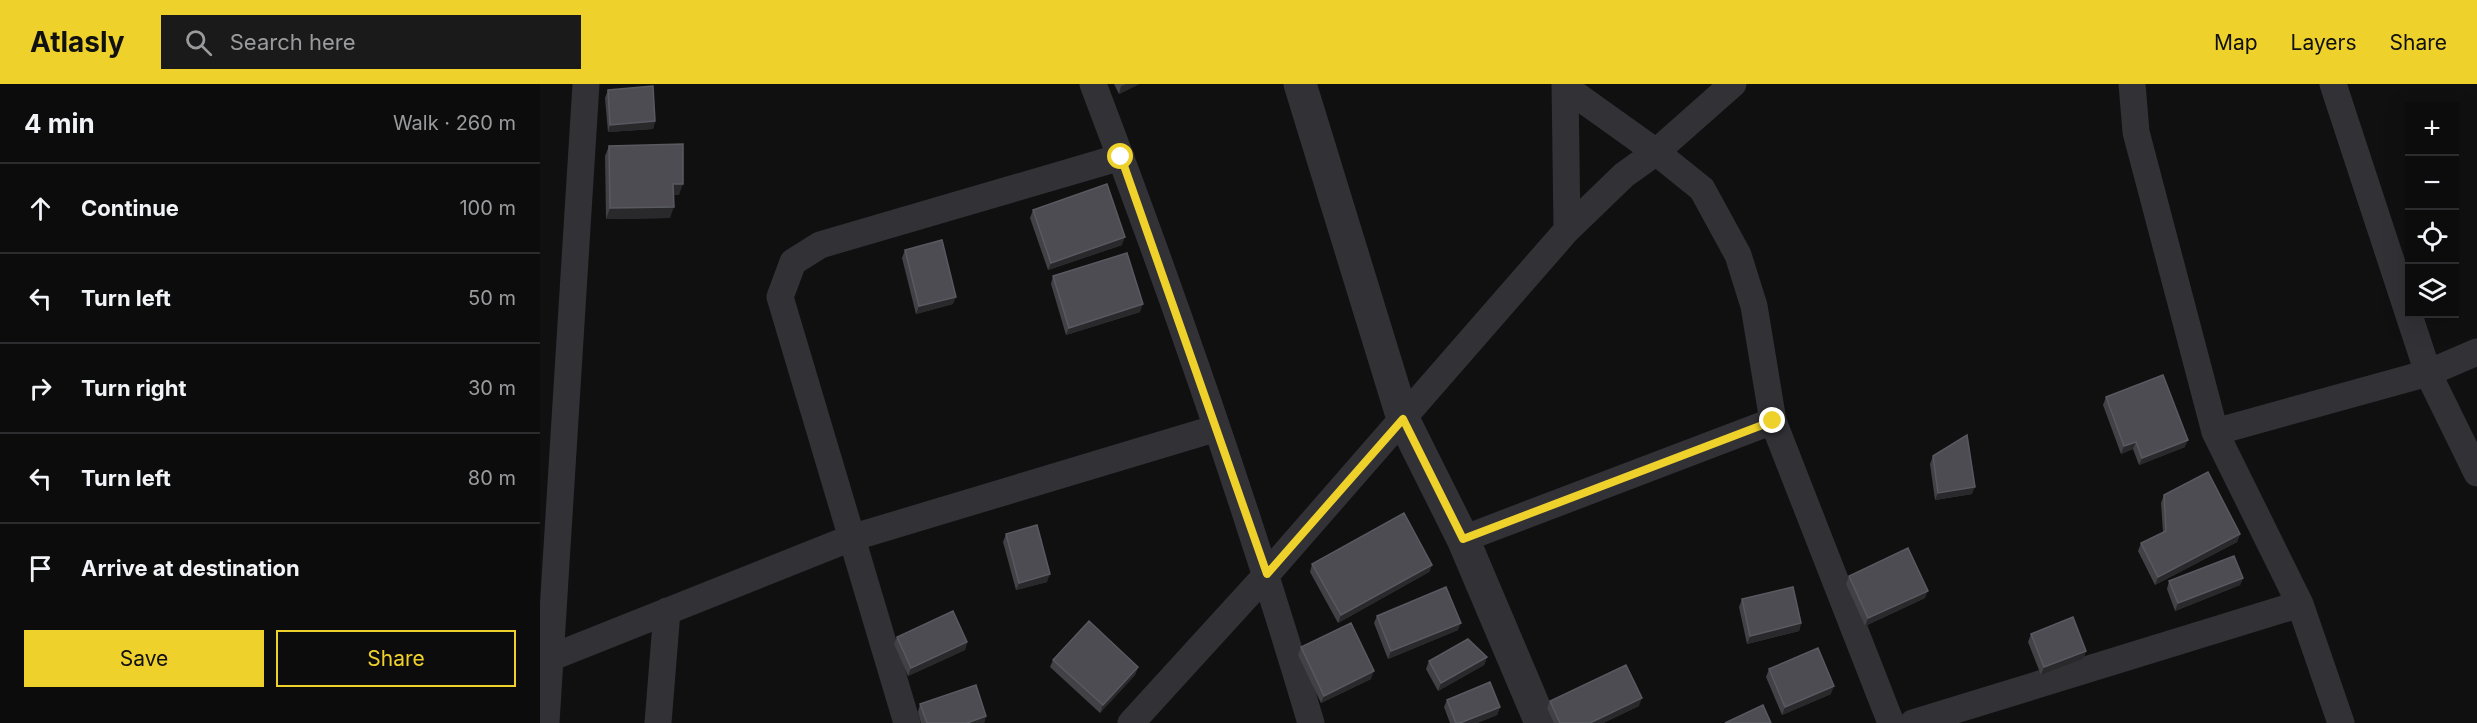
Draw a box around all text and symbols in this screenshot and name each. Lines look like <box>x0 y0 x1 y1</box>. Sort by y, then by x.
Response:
search box <box>161 15 581 69</box>
text: Atlasly <box>30 25 125 59</box>
icon: search <box>182 26 215 59</box>
text: Search here <box>230 29 356 55</box>
text: Map <box>2214 30 2258 55</box>
text: Layers <box>2291 30 2357 55</box>
text: Share <box>2390 30 2447 55</box>
map controls <box>2405 102 2459 318</box>
button: + <box>2405 102 2459 156</box>
text: 4 min <box>24 108 95 139</box>
text: Walk · 260 m <box>393 111 516 135</box>
route start <box>1107 143 1133 169</box>
button: − <box>2405 156 2459 210</box>
icon: ahead <box>24 192 57 225</box>
text: Continue <box>81 195 179 221</box>
text: 100 m <box>459 196 516 220</box>
button: locate <box>2405 210 2459 264</box>
button: layers <box>2405 264 2459 318</box>
icon: left <box>24 282 57 315</box>
text: Turn left <box>81 285 171 311</box>
text: 50 m <box>468 286 516 310</box>
icon: right <box>24 372 57 405</box>
text: Turn right <box>81 375 187 401</box>
text: 30 m <box>468 376 516 400</box>
route end <box>1759 407 1785 433</box>
icon: left <box>24 462 57 495</box>
text: Turn left <box>81 465 171 491</box>
text: 80 m <box>468 466 516 490</box>
icon: arrive <box>24 552 57 585</box>
text: Arrive at destination <box>81 555 300 581</box>
button: Save <box>24 630 264 687</box>
button: Share <box>276 630 516 687</box>

